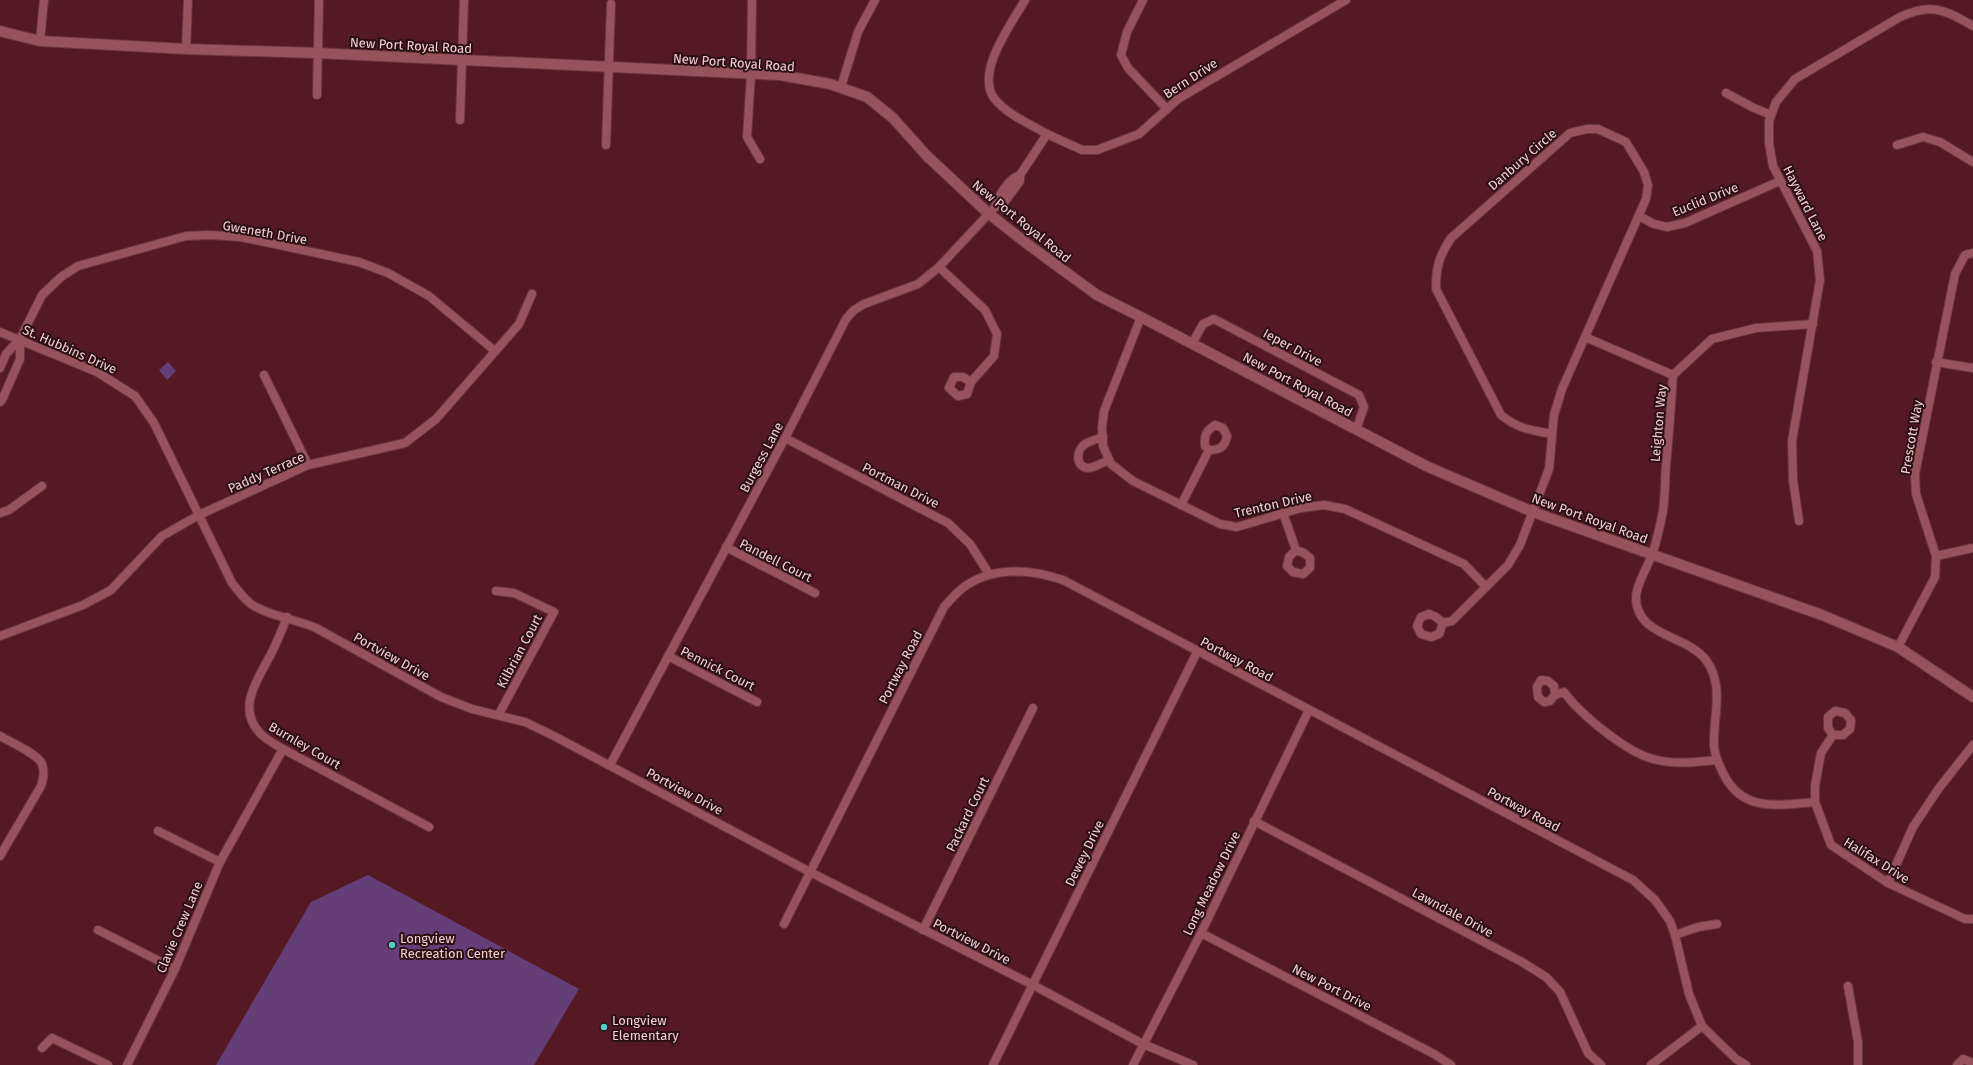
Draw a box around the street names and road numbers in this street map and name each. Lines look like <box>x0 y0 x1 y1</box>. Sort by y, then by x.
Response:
street label: New Port Royal Road <box>350 35 472 56</box>
street label: New Port Royal Road <box>672 51 795 74</box>
street label: Bern Drive <box>1160 55 1220 101</box>
street label: Danbury Circle <box>1485 126 1560 193</box>
street label: Hayward Lane <box>1780 163 1831 243</box>
street label: New Port Royal Road <box>969 177 1074 266</box>
street label: Euclid Drive <box>1670 179 1740 219</box>
street label: Gweneth Drive <box>221 218 308 247</box>
street label: St. Hubbins Drive <box>20 322 119 377</box>
street label: Ieper Drive <box>1261 326 1325 369</box>
street label: New Port Royal Road <box>1240 349 1355 420</box>
street label: Leighton Way <box>1648 383 1669 463</box>
street label: Prescott Way <box>1898 398 1926 475</box>
street label: Burgess Lane <box>737 419 786 495</box>
street label: Paddy Terrace <box>226 449 307 496</box>
street label: Portman Drive <box>860 460 942 511</box>
street label: Trenton Drive <box>1233 488 1313 521</box>
street label: New Port Royal Road <box>1530 491 1650 546</box>
street label: Pandell Court <box>737 536 815 585</box>
street label: Kilbrian Court <box>494 611 545 691</box>
street label: Portway Road <box>876 628 925 706</box>
street label: Portview Drive <box>351 629 432 684</box>
street label: Portway Road <box>1198 634 1276 685</box>
street label: Pennick Court <box>678 643 758 694</box>
street label: Burnley Court <box>266 719 344 772</box>
street label: Portview Drive <box>644 765 726 818</box>
street label: Packard Court <box>943 774 992 854</box>
street label: Portway Road <box>1485 784 1563 835</box>
street label: Dewey Drive <box>1062 818 1107 889</box>
street label: Long Meadow Drive <box>1180 829 1243 938</box>
street label: Halifax Drive <box>1841 834 1912 887</box>
street label: Clavie Crew Lane <box>153 879 206 975</box>
street label: Lawndale Drive <box>1410 885 1496 940</box>
street label: Portview Drive <box>931 916 1013 967</box>
street label: New Port Drive <box>1290 961 1374 1014</box>

